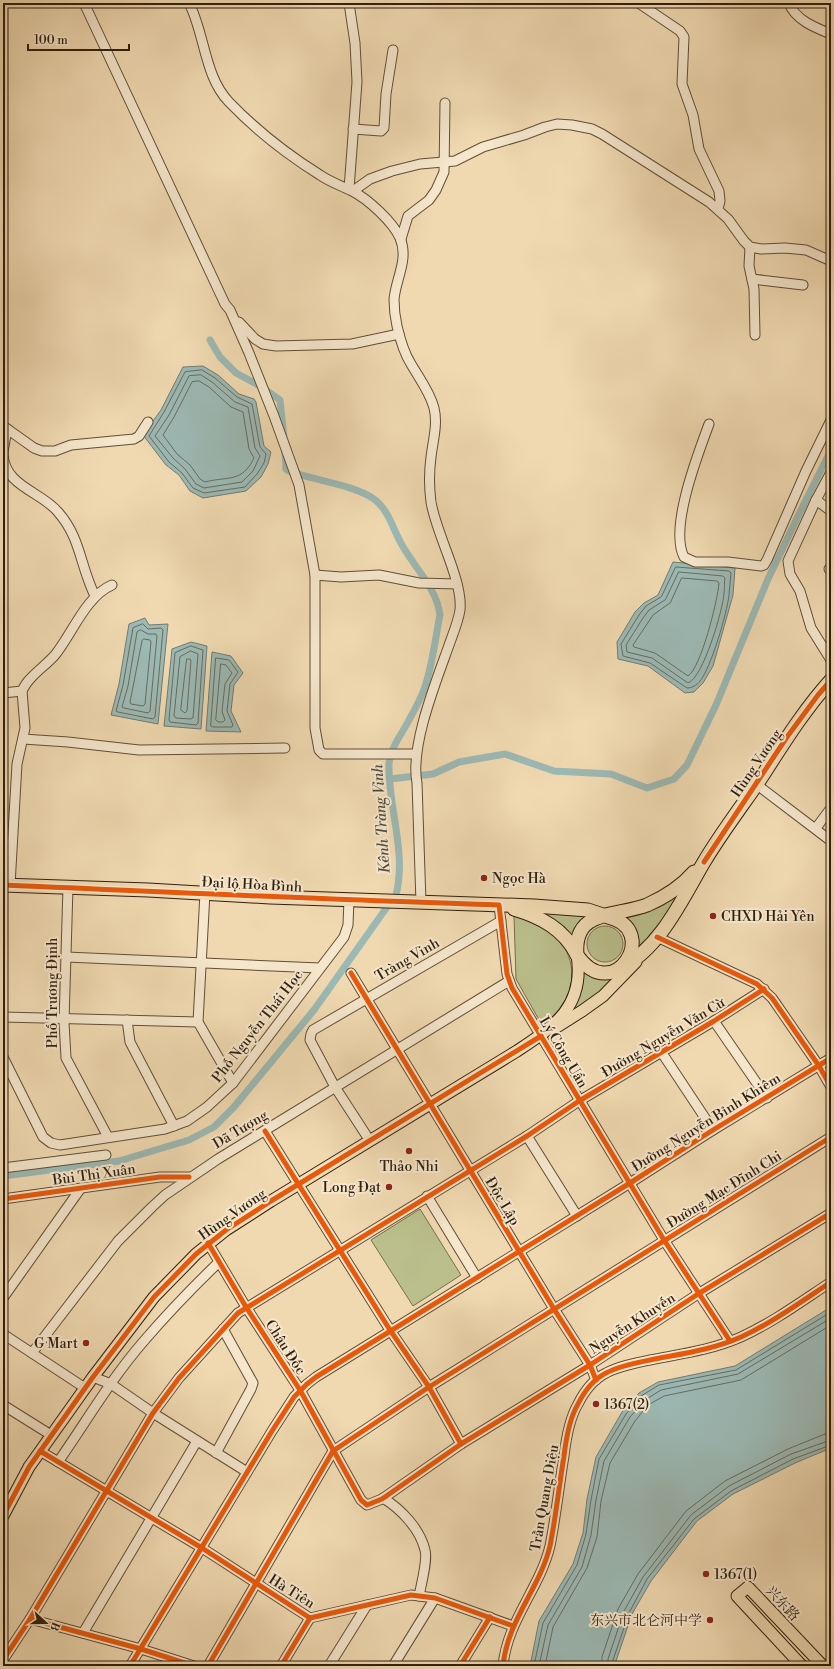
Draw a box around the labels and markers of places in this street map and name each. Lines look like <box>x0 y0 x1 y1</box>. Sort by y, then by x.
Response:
place label: Ngọc Hà <box>492 870 547 888</box>
marker: Ngọc Hà <box>479 873 489 883</box>
place label: CHXD Hải Yên <box>721 908 815 926</box>
marker: CHXD Hải Yên <box>708 911 718 921</box>
marker: Thảo Nhi <box>404 1146 414 1156</box>
place label: Thảo Nhi <box>379 1158 439 1176</box>
place label: Long Đạt <box>322 1179 381 1197</box>
marker: Long Đạt <box>384 1182 394 1192</box>
place label: G Mart <box>34 1335 78 1353</box>
marker: G Mart <box>81 1338 91 1348</box>
place label: 1367(2) <box>604 1396 649 1414</box>
marker: 1367(2) <box>591 1399 601 1409</box>
place label: 1367(1) <box>714 1566 757 1584</box>
marker: 1367(1) <box>701 1569 711 1579</box>
place label: 东兴市北仑河中学 <box>590 1612 702 1630</box>
marker: 东兴市北仑河中学 <box>705 1615 715 1625</box>

